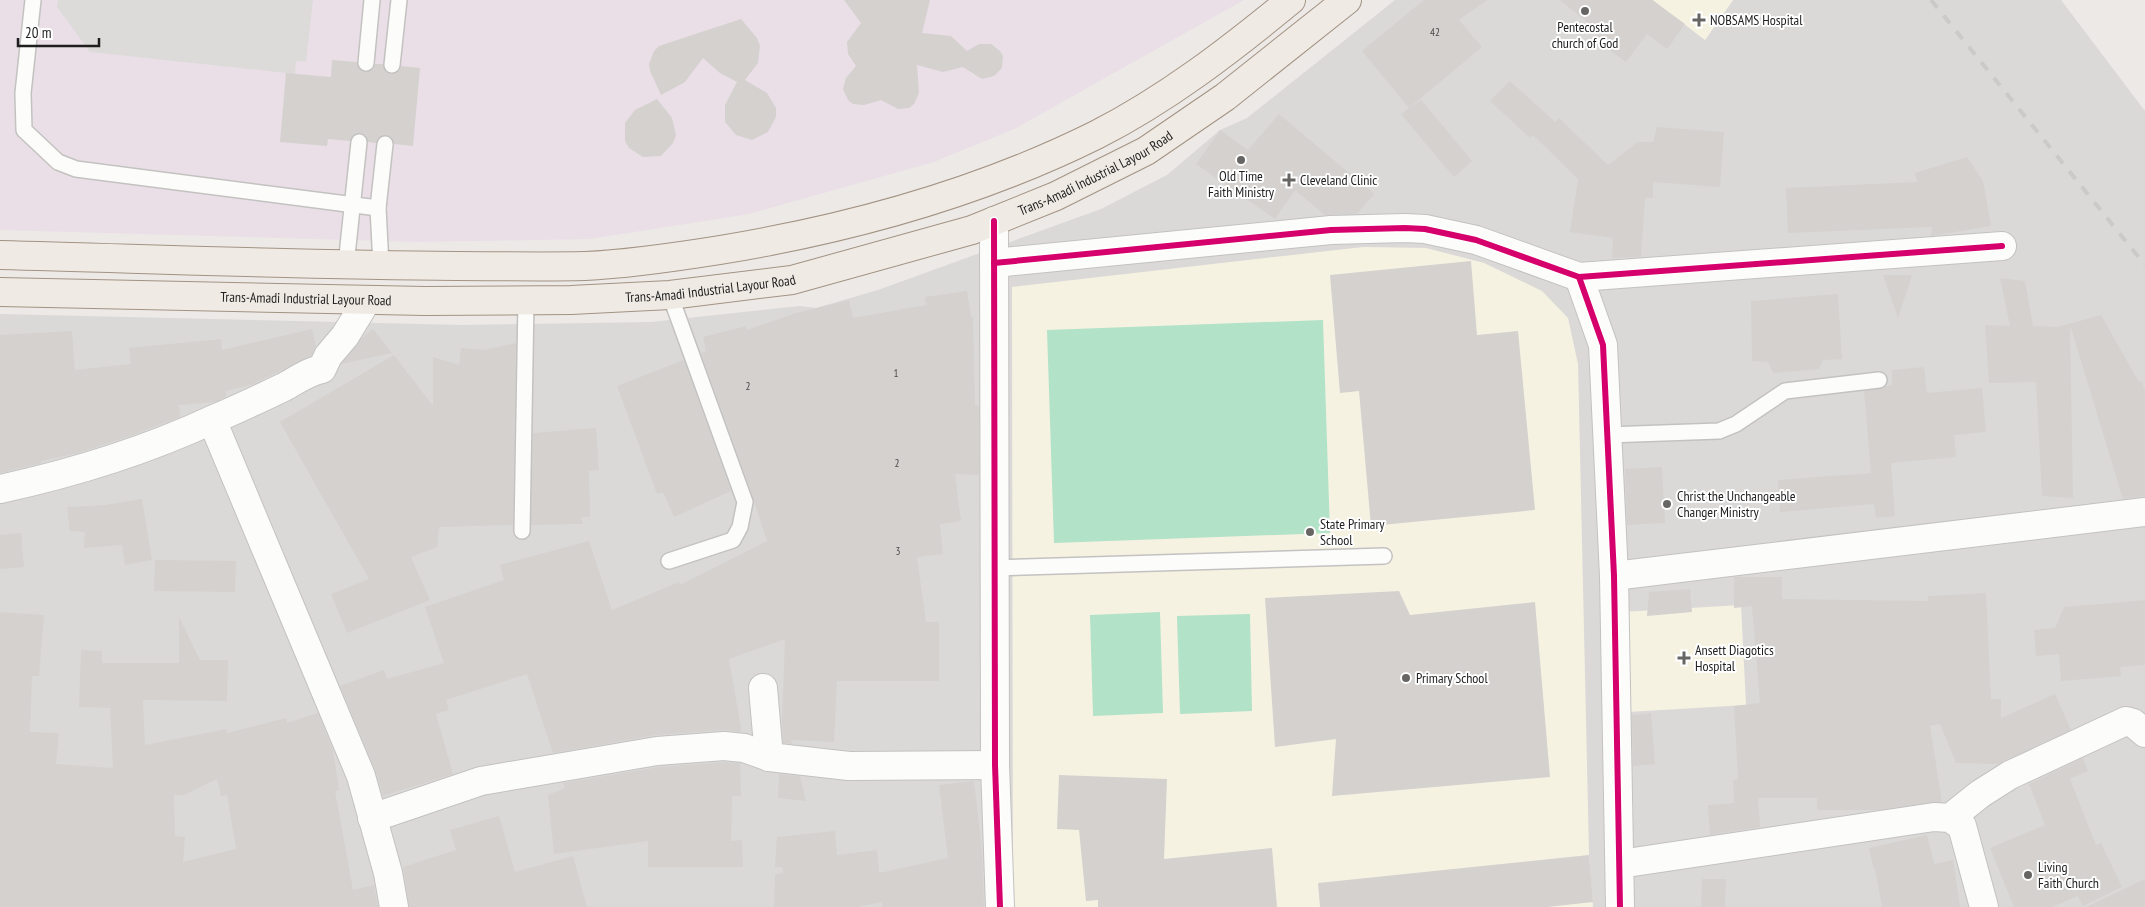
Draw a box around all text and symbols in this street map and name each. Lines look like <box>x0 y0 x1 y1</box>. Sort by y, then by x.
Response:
marker: Pentecostal church of God <box>1579 5 1591 17</box>
place label: NOBSAMS Hospital <box>1710 11 1803 29</box>
marker: NOBSAMS Hospital <box>1692 13 1706 27</box>
scale bar <box>18 15 99 47</box>
place label: Pentecostal church of God <box>1552 18 1618 52</box>
text: 20 m <box>25 23 51 42</box>
house number: 42 <box>1430 25 1440 39</box>
street label: Trans-Amadi Industrial Layour Road <box>1015 126 1176 219</box>
marker: Old Time Faith Ministry <box>1235 154 1247 166</box>
place label: Old Time Faith Ministry <box>1208 167 1275 201</box>
place label: Cleveland Clinic <box>1300 171 1377 189</box>
marker: Cleveland Clinic <box>1282 173 1296 187</box>
street label: Trans-Amadi Industrial Layour Road <box>625 270 798 306</box>
street label: Trans-Amadi Industrial Layour Road <box>220 288 392 309</box>
house number: 1 <box>894 366 899 380</box>
house number: 2 <box>746 379 751 393</box>
house number: 2 <box>895 456 900 470</box>
place label: Christ the Unchangeable Changer Ministry <box>1677 487 1796 521</box>
marker: Christ the Unchangeable Changer Ministry <box>1661 498 1673 510</box>
place label: State Primary School <box>1320 515 1385 549</box>
marker: State Primary School <box>1304 526 1316 538</box>
house number: 3 <box>896 544 901 558</box>
place label: Ansett Diagotics Hospital <box>1695 641 1774 675</box>
marker: Ansett Diagotics Hospital <box>1677 651 1691 665</box>
place label: Primary School <box>1416 669 1488 687</box>
marker: Primary School <box>1400 672 1412 684</box>
place label: Living Faith Church <box>2038 858 2099 892</box>
marker: Living Faith Church <box>2022 869 2034 881</box>

